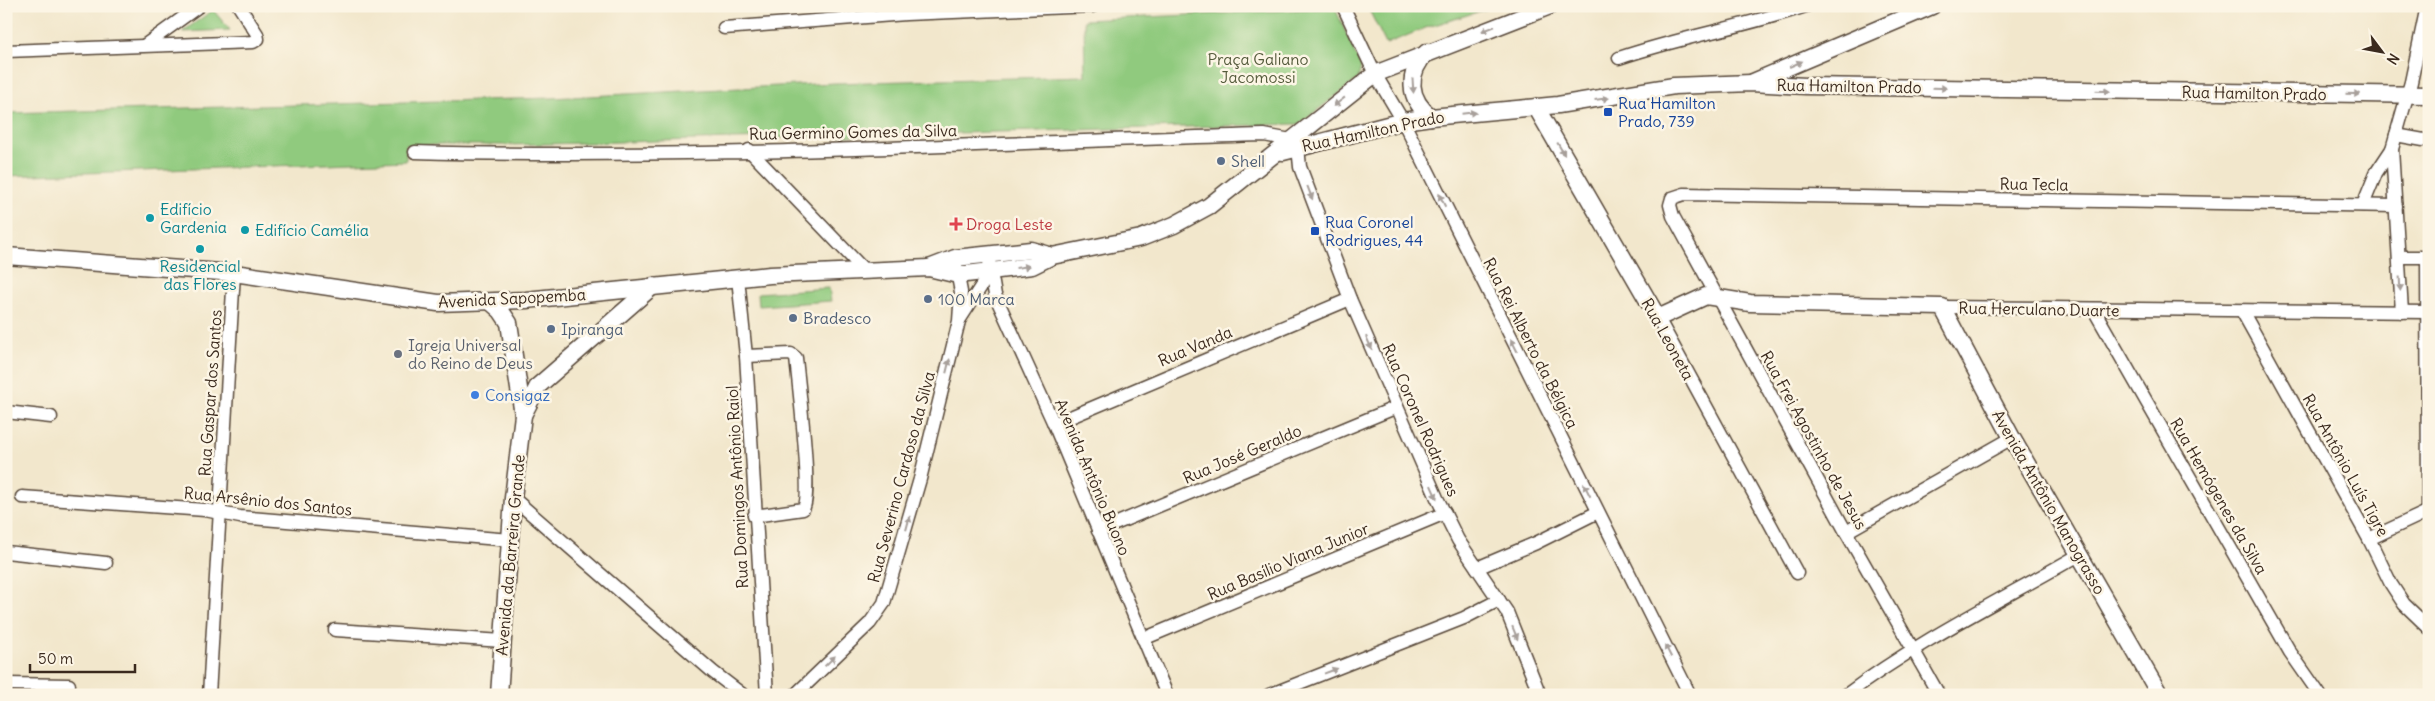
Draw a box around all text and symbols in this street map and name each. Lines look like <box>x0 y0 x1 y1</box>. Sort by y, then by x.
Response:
one-way arrow <box>1480 25 1495 33</box>
north arrow <box>2358 28 2408 78</box>
park label: Praça Galiano Jacomossi <box>1207 49 1309 87</box>
text: N <box>2383 50 2403 68</box>
one-way arrow <box>1789 59 1803 67</box>
street label: Rua Hamilton Prado <box>1776 75 1922 97</box>
one-way arrow <box>1409 78 1417 94</box>
street label: Rua Hamilton Prado <box>2181 82 2327 104</box>
one-way arrow <box>1932 84 1948 92</box>
one-way arrow <box>2095 87 2111 95</box>
one-way arrow <box>2345 90 2361 98</box>
place label: Rua Hamilton Prado, 739 <box>1618 93 1716 131</box>
one-way arrow <box>1595 95 1611 103</box>
one-way arrow <box>1332 97 1346 107</box>
street label: Rua Hamilton Prado <box>1300 106 1446 156</box>
marker: Rua Hamilton Prado, 739 <box>1602 106 1614 118</box>
one-way arrow <box>1461 109 1477 117</box>
street label: Rua Germino Gomes da Silva <box>749 120 957 144</box>
one-way arrow <box>1557 141 1565 156</box>
place label: Shell <box>1231 151 1265 171</box>
marker: Shell <box>1215 155 1227 167</box>
street label: Rua Tecla <box>1999 173 2069 195</box>
one-way arrow <box>1306 186 1314 201</box>
one-way arrow <box>1437 193 1445 207</box>
place label: Edifício Gardenia <box>160 199 227 237</box>
marker: Edifício Gardenia <box>144 212 156 224</box>
place label: Rua Coronel Rodrigues, 44 <box>1325 212 1423 250</box>
place label: Droga Leste <box>966 214 1053 234</box>
marker: Droga Leste <box>950 218 962 230</box>
place label: Edifício Camélia <box>255 220 369 240</box>
marker: Edifício Camélia <box>239 224 251 236</box>
marker: Rua Coronel Rodrigues, 44 <box>1309 225 1321 237</box>
marker: Residencial das Flores <box>194 243 206 255</box>
street label: Rua Rei Alberto da Bélgica <box>1479 254 1583 432</box>
place label: Residencial das Flores <box>160 256 241 294</box>
one-way arrow <box>1015 263 1031 271</box>
one-way arrow <box>2397 277 2405 293</box>
street label: Avenida Sapopemba <box>438 284 586 312</box>
place label: 100 Marca <box>938 289 1015 309</box>
marker: 100 Marca <box>922 293 934 305</box>
street label: Rua Leoneta <box>1637 295 1699 383</box>
street label: Rua Herculano Duarte <box>1958 298 2120 320</box>
place label: Bradesco <box>803 308 871 328</box>
street label: Rua Gaspar dos Santos <box>194 309 226 477</box>
marker: Bradesco <box>787 312 799 324</box>
place label: Ipiranga <box>561 319 623 339</box>
street label: Rua Vanda <box>1155 321 1235 371</box>
marker: Ipiranga <box>545 323 557 335</box>
place label: Igreja Universal do Reino de Deus <box>408 335 533 373</box>
one-way arrow <box>1366 336 1374 350</box>
one-way arrow <box>1510 338 1518 352</box>
street label: Rua Coronel Rodrigues <box>1378 341 1464 499</box>
street label: Rua Frei Agostinho de Jesus <box>1757 347 1871 533</box>
marker: Igreja Universal do Reino de Deus <box>392 348 404 360</box>
one-way arrow <box>944 358 952 373</box>
street label: Rua Severino Cardoso da Silva <box>863 369 939 585</box>
place label: Consigaz <box>485 385 551 405</box>
street label: Rua Domingos Antônio Raiol <box>722 385 752 589</box>
marker: Consigaz <box>469 389 481 401</box>
street label: Rua Antônio Luís Tigre <box>2299 390 2393 540</box>
street label: Avenida Antônio Buono <box>1051 396 1135 558</box>
street label: Avenida Antônio Manograsso <box>1988 406 2110 598</box>
street label: Rua Hemógenes da Silva <box>2166 414 2272 578</box>
street label: Rua José Geraldo <box>1180 420 1304 488</box>
street label: Avenida da Barreira Grande <box>491 453 529 657</box>
street label: Rua Arsênio dos Santos <box>183 482 353 520</box>
one-way arrow <box>1583 483 1591 498</box>
one-way arrow <box>1431 485 1439 499</box>
one-way arrow <box>904 516 912 531</box>
street label: Rua Basílio Viana Junior <box>1204 518 1372 604</box>
one-way arrow <box>1512 625 1519 640</box>
scale bar <box>30 641 135 673</box>
one-way arrow <box>1664 644 1672 658</box>
text: 50 m <box>38 649 73 668</box>
one-way arrow <box>824 655 836 667</box>
one-way arrow <box>1324 666 1338 674</box>

